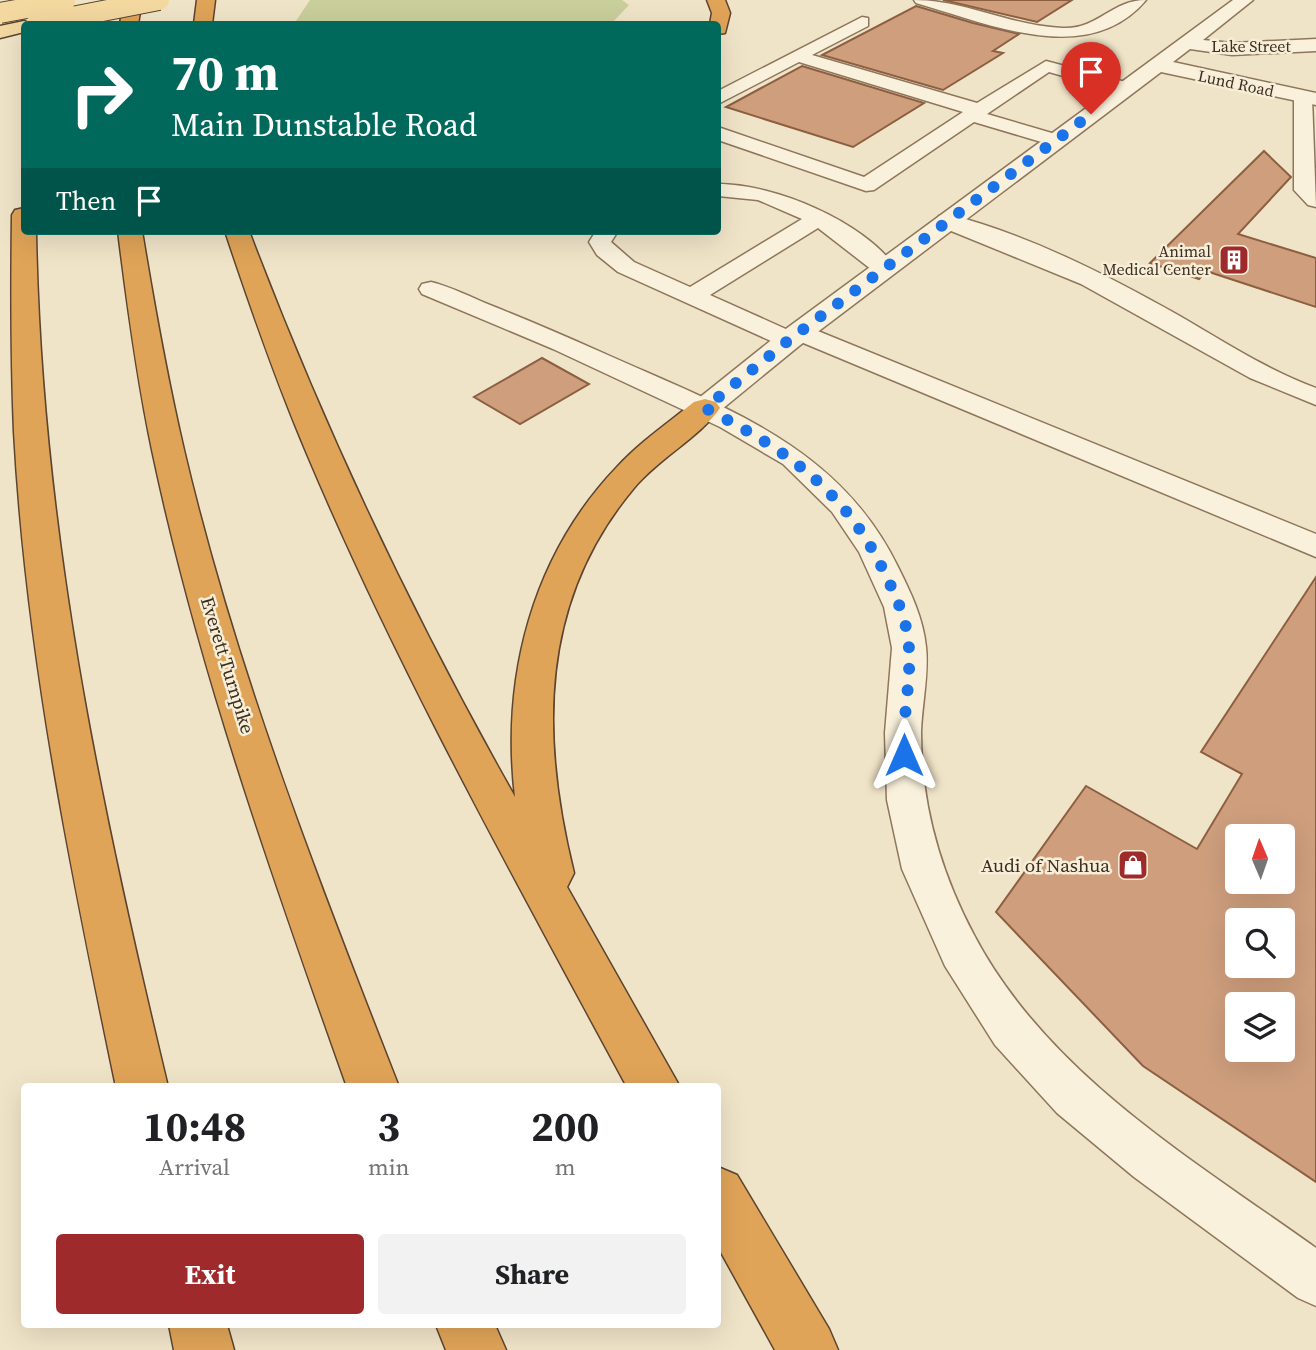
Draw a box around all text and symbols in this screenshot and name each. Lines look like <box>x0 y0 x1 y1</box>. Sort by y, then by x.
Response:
street label: Lake Street <box>1211 35 1291 57</box>
text: 70 m <box>171 39 279 106</box>
pin <box>1061 42 1121 114</box>
icon: right <box>56 49 147 140</box>
icon: arrive <box>1072 53 1110 91</box>
street label: Lund Road <box>1196 64 1276 102</box>
text: Main Dunstable Road <box>171 103 477 147</box>
icon: arrive <box>130 182 168 220</box>
text: Then <box>56 183 116 219</box>
place label: Animal Medical Center <box>1102 240 1211 280</box>
building icon: Animal Medical Center <box>1217 243 1251 277</box>
street label: Everett Turnpike <box>195 593 261 737</box>
position arrow <box>867 718 941 792</box>
north arrow <box>1225 824 1295 894</box>
map controls <box>1225 824 1295 1062</box>
shop icon: Audi of Nashua <box>1116 848 1150 882</box>
place label: Audi of Nashua <box>981 852 1110 878</box>
button: search <box>1225 908 1295 978</box>
button: layers <box>1225 992 1295 1062</box>
text: 10:48 <box>143 1097 246 1155</box>
text: 3 <box>377 1097 400 1155</box>
text: 200 <box>531 1097 599 1155</box>
text: Arrival <box>159 1151 230 1183</box>
text: min <box>368 1151 409 1183</box>
text: m <box>555 1151 576 1183</box>
button: Exit <box>56 1234 364 1314</box>
button: Share <box>378 1234 686 1314</box>

